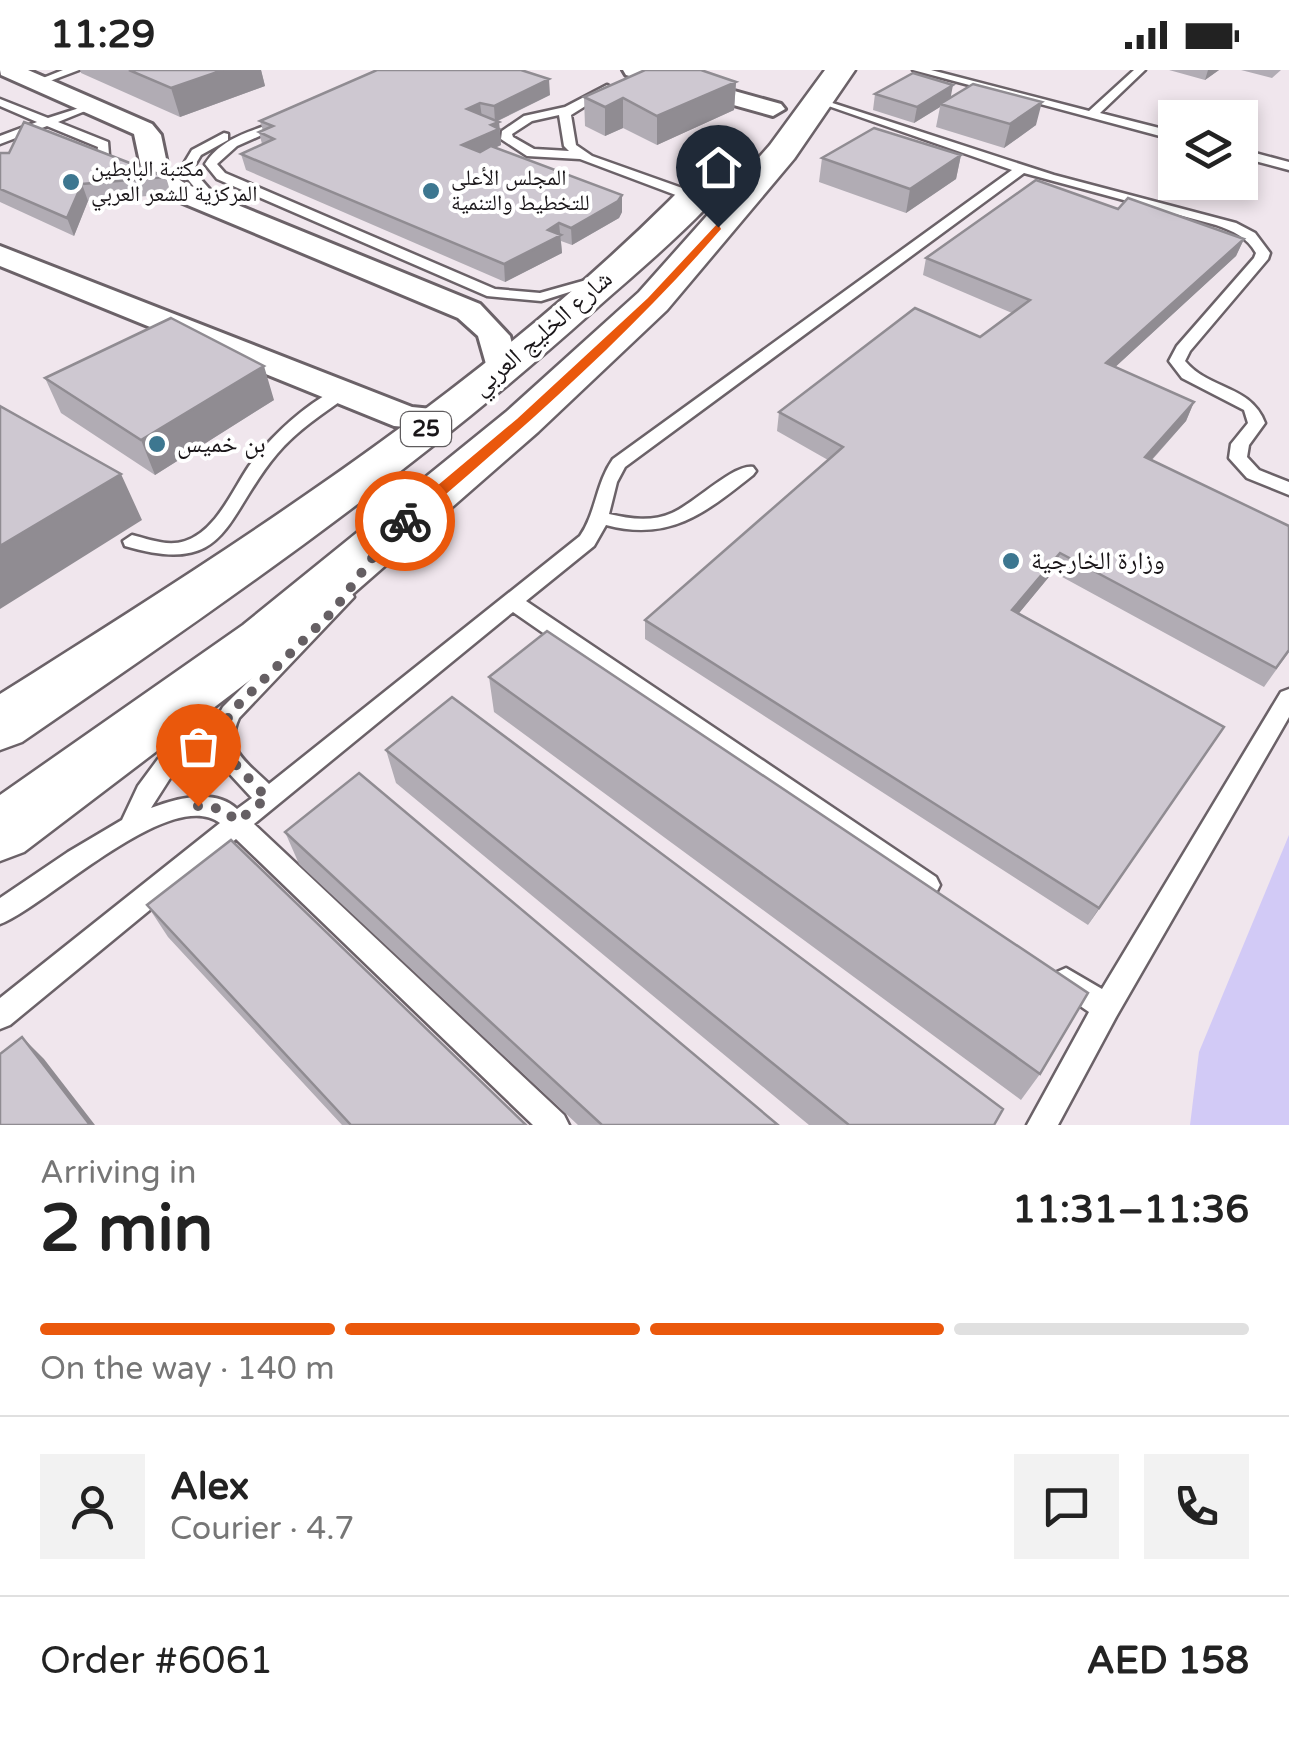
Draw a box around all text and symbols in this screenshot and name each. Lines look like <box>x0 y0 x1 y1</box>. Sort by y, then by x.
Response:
text: 11:29 <box>50 12 155 58</box>
map controls <box>1158 100 1258 200</box>
button: layers <box>1158 100 1258 200</box>
pin <box>676 125 761 228</box>
icon: home <box>691 140 746 195</box>
place label: مكتبة البابطين المركزية للشعر العربي <box>91 156 258 211</box>
place label: المجلس الأعلى للتخطيط والتنمية <box>451 165 590 216</box>
marker: مكتبة البابطين المركزية للشعر العربي <box>60 171 82 193</box>
marker: المجلس الأعلى للتخطيط والتنمية <box>420 180 442 202</box>
street label: شارع الخليج العربي <box>466 264 621 405</box>
road number: 25 <box>401 412 451 446</box>
place label: بن خميس <box>177 429 266 459</box>
marker: بن خميس <box>146 433 168 455</box>
courier <box>355 471 455 571</box>
icon: bike <box>378 494 433 549</box>
place label: وزارة الخارجية <box>1031 546 1165 576</box>
marker: وزارة الخارجية <box>1000 550 1022 572</box>
pin <box>156 704 241 807</box>
icon: bag <box>171 719 226 774</box>
text: Arriving in <box>40 1154 197 1192</box>
text: 11:31–11:36 <box>1012 1187 1249 1233</box>
text: 2 min <box>40 1190 213 1269</box>
text: On the way · 140 m <box>40 1350 335 1388</box>
button: person <box>40 1454 145 1559</box>
button: chat <box>1014 1454 1119 1559</box>
button: phone <box>1144 1454 1249 1559</box>
text: Alex <box>170 1464 249 1510</box>
text: Courier · 4.7 <box>170 1510 354 1548</box>
text: Order #6061 <box>40 1638 273 1684</box>
text: AED 158 <box>1086 1638 1249 1684</box>

